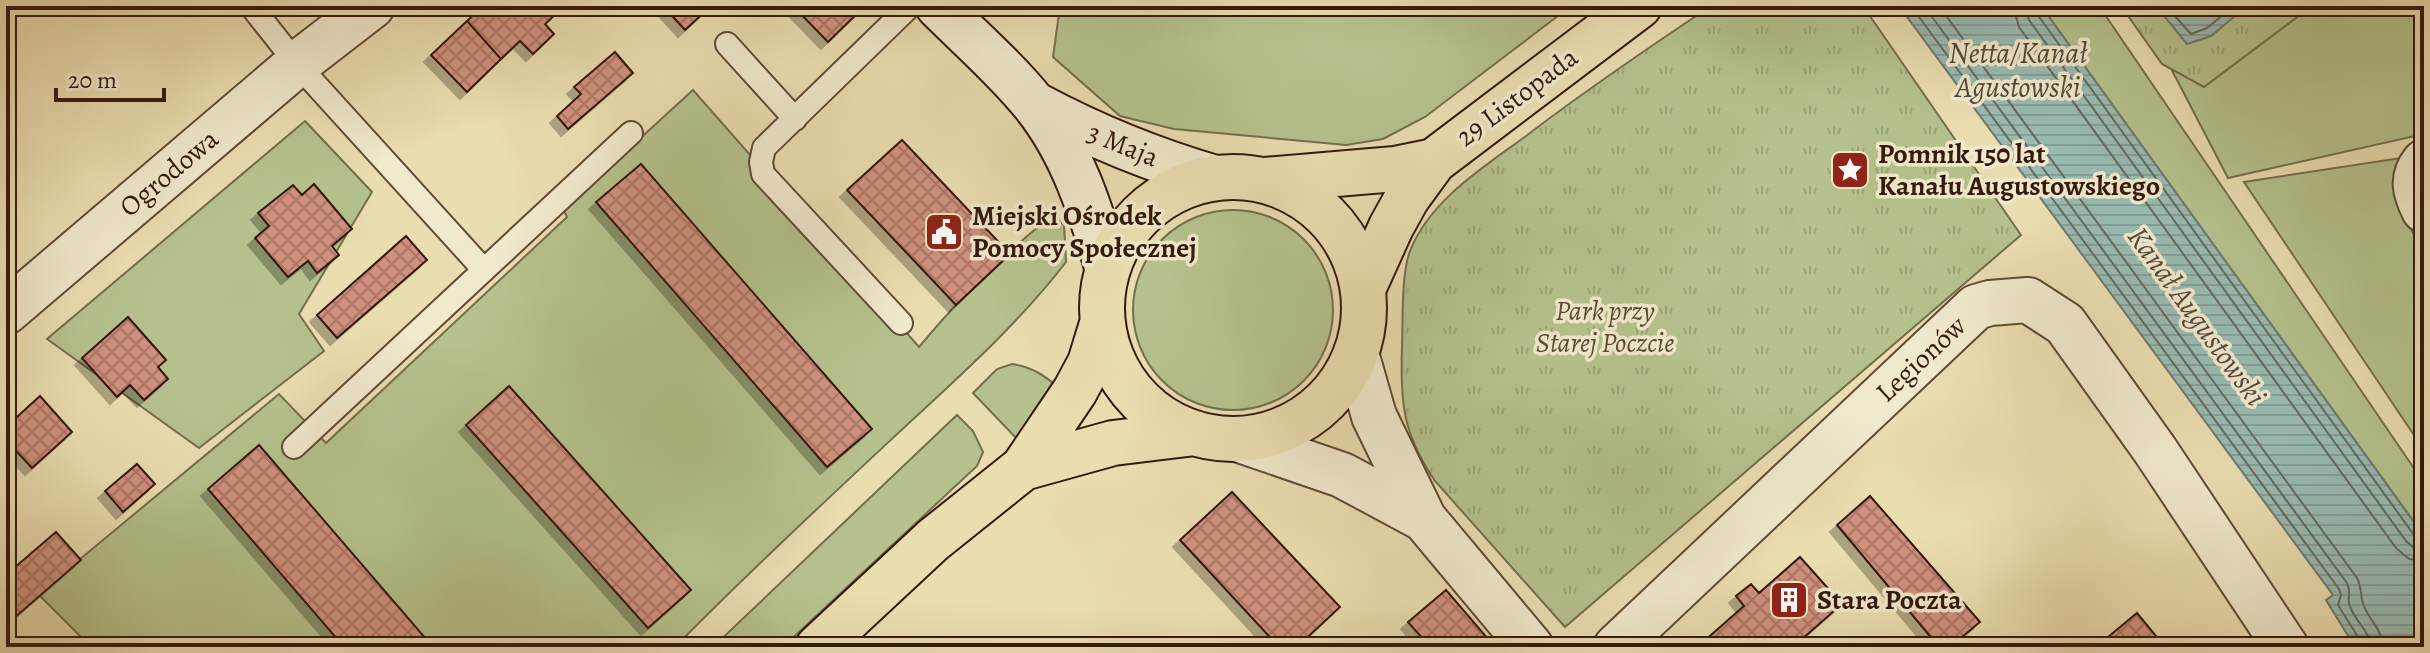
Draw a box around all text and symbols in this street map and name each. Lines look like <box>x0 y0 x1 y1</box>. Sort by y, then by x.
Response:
water label: Netta/Kanał Agustowski <box>1949 33 2088 107</box>
street label: 29 Listopada <box>1448 38 1586 156</box>
scale bar <box>56 52 164 102</box>
text: 20 m <box>68 64 117 96</box>
street label: 3 Maja <box>1082 114 1164 176</box>
street label: Ogrodowa <box>111 120 227 226</box>
place label: Pomnik 150 lat Kanału Augustowskiego <box>1878 135 2160 205</box>
place icon: Pomnik 150 lat Kanału Augustowskiego <box>1829 149 1871 191</box>
place label: Miejski Ośrodek Pomocy Społecznej <box>972 197 1197 267</box>
public building icon: Miejski Ośrodek Pomocy Społecznej <box>923 211 965 253</box>
water label: Kanał Augustowski <box>2118 218 2276 414</box>
park label: Park przy Starej Poczcie <box>1536 292 1674 362</box>
street label: Legionów <box>1867 307 1975 411</box>
building icon: Stara Poczta <box>1768 579 1810 621</box>
place label: Stara Poczta <box>1817 581 1962 619</box>

